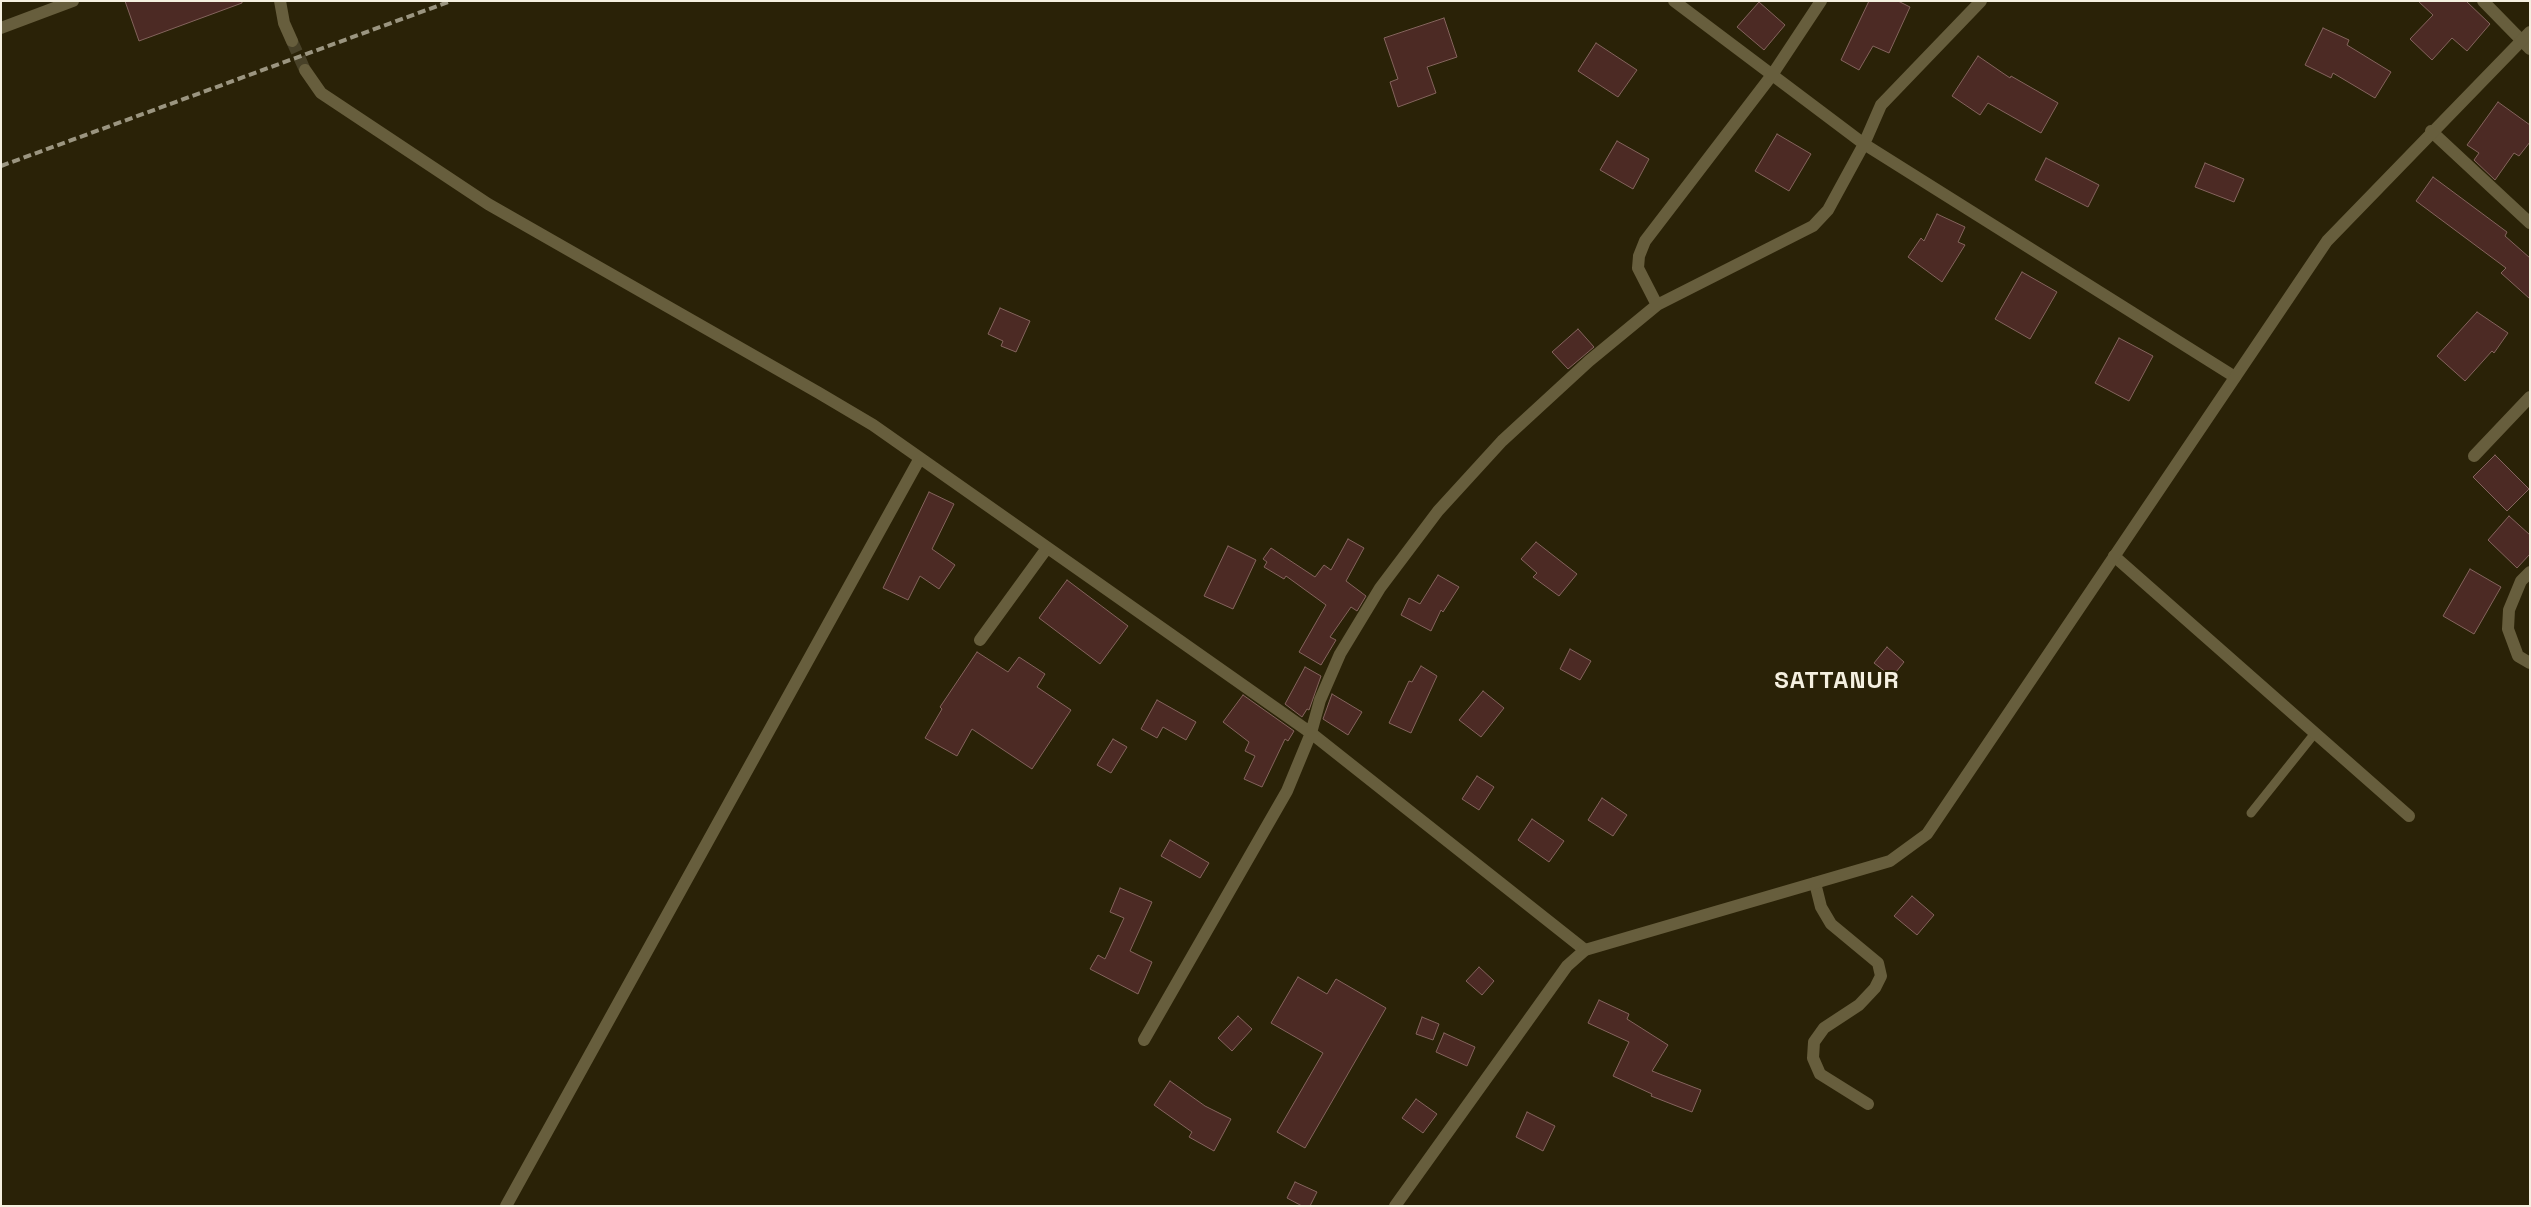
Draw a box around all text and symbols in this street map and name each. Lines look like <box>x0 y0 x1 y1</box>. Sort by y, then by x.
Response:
district label: SATTANUR <box>1773 667 1901 695</box>

